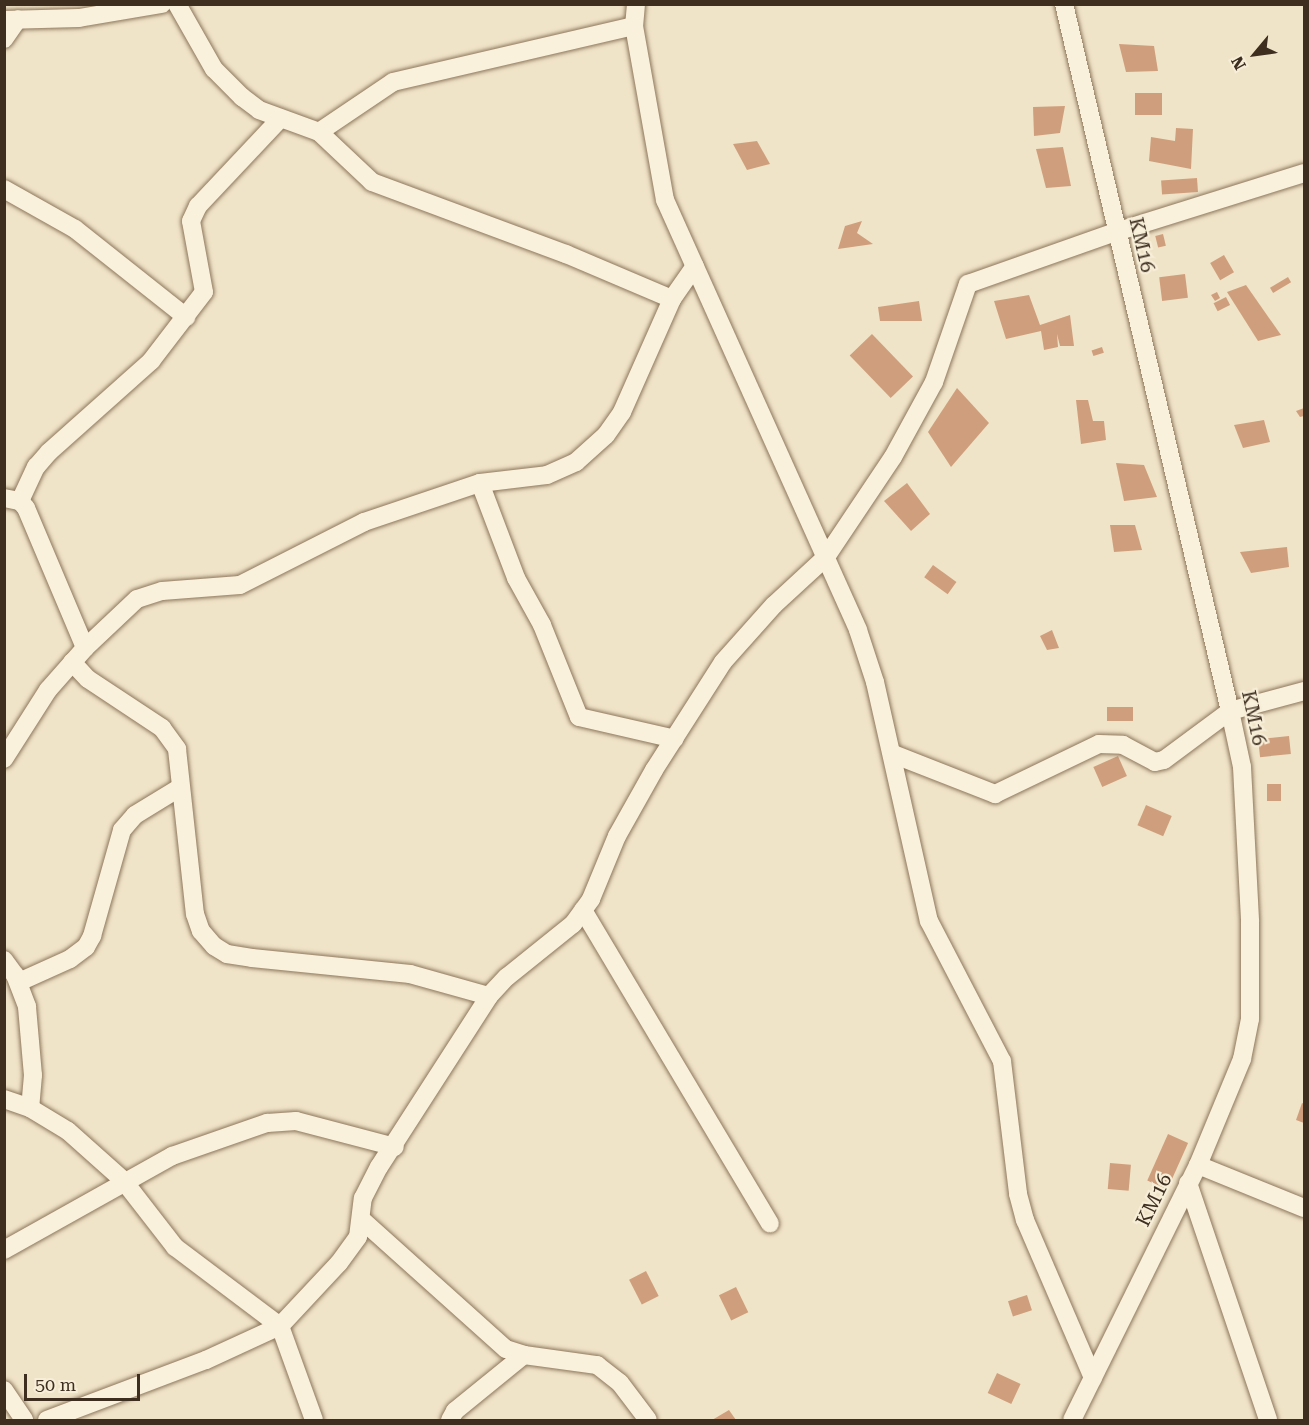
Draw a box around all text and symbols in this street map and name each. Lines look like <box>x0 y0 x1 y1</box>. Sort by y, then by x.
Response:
north arrow <box>1225 24 1285 84</box>
text: N <box>1228 53 1250 73</box>
street label: KM16 <box>1124 215 1160 275</box>
street label: KM16 <box>1236 688 1272 748</box>
street label: KM16 <box>1131 1170 1177 1230</box>
scale bar <box>27 1362 142 1400</box>
text: 50 m <box>35 1374 76 1395</box>

